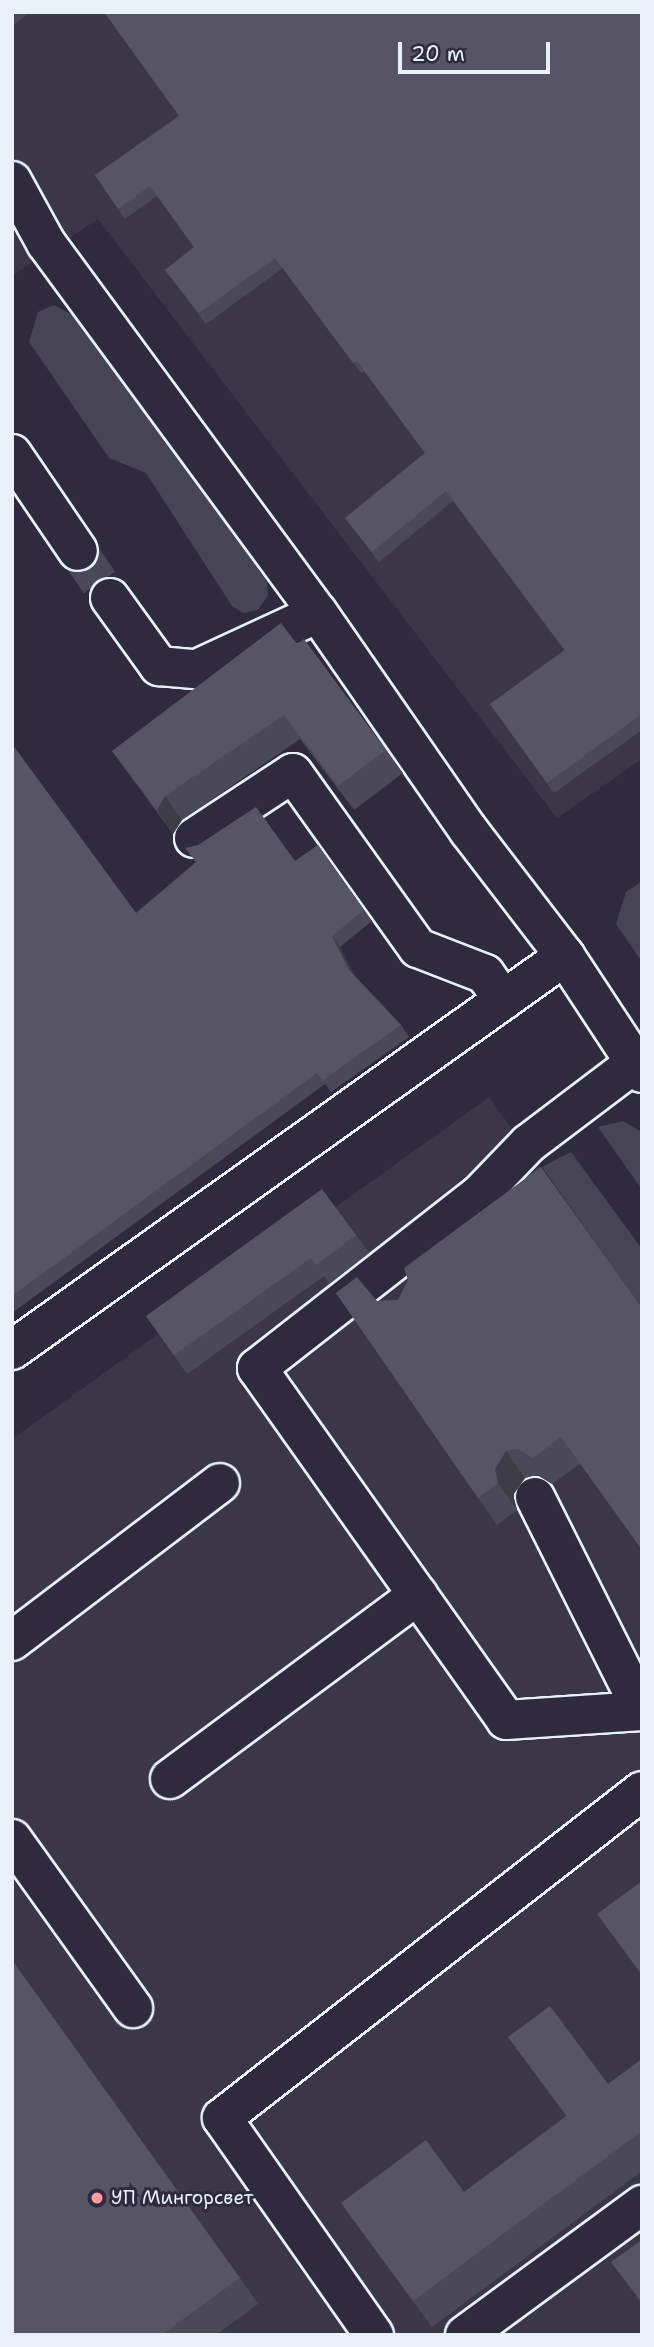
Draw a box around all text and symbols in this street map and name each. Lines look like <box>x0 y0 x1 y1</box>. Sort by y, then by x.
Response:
scale bar <box>402 28 554 72</box>
text: 20 m <box>411 40 465 68</box>
place label: УП Мингорсвет <box>111 2187 253 2209</box>
marker: УП Мингорсвет <box>89 2190 105 2206</box>

